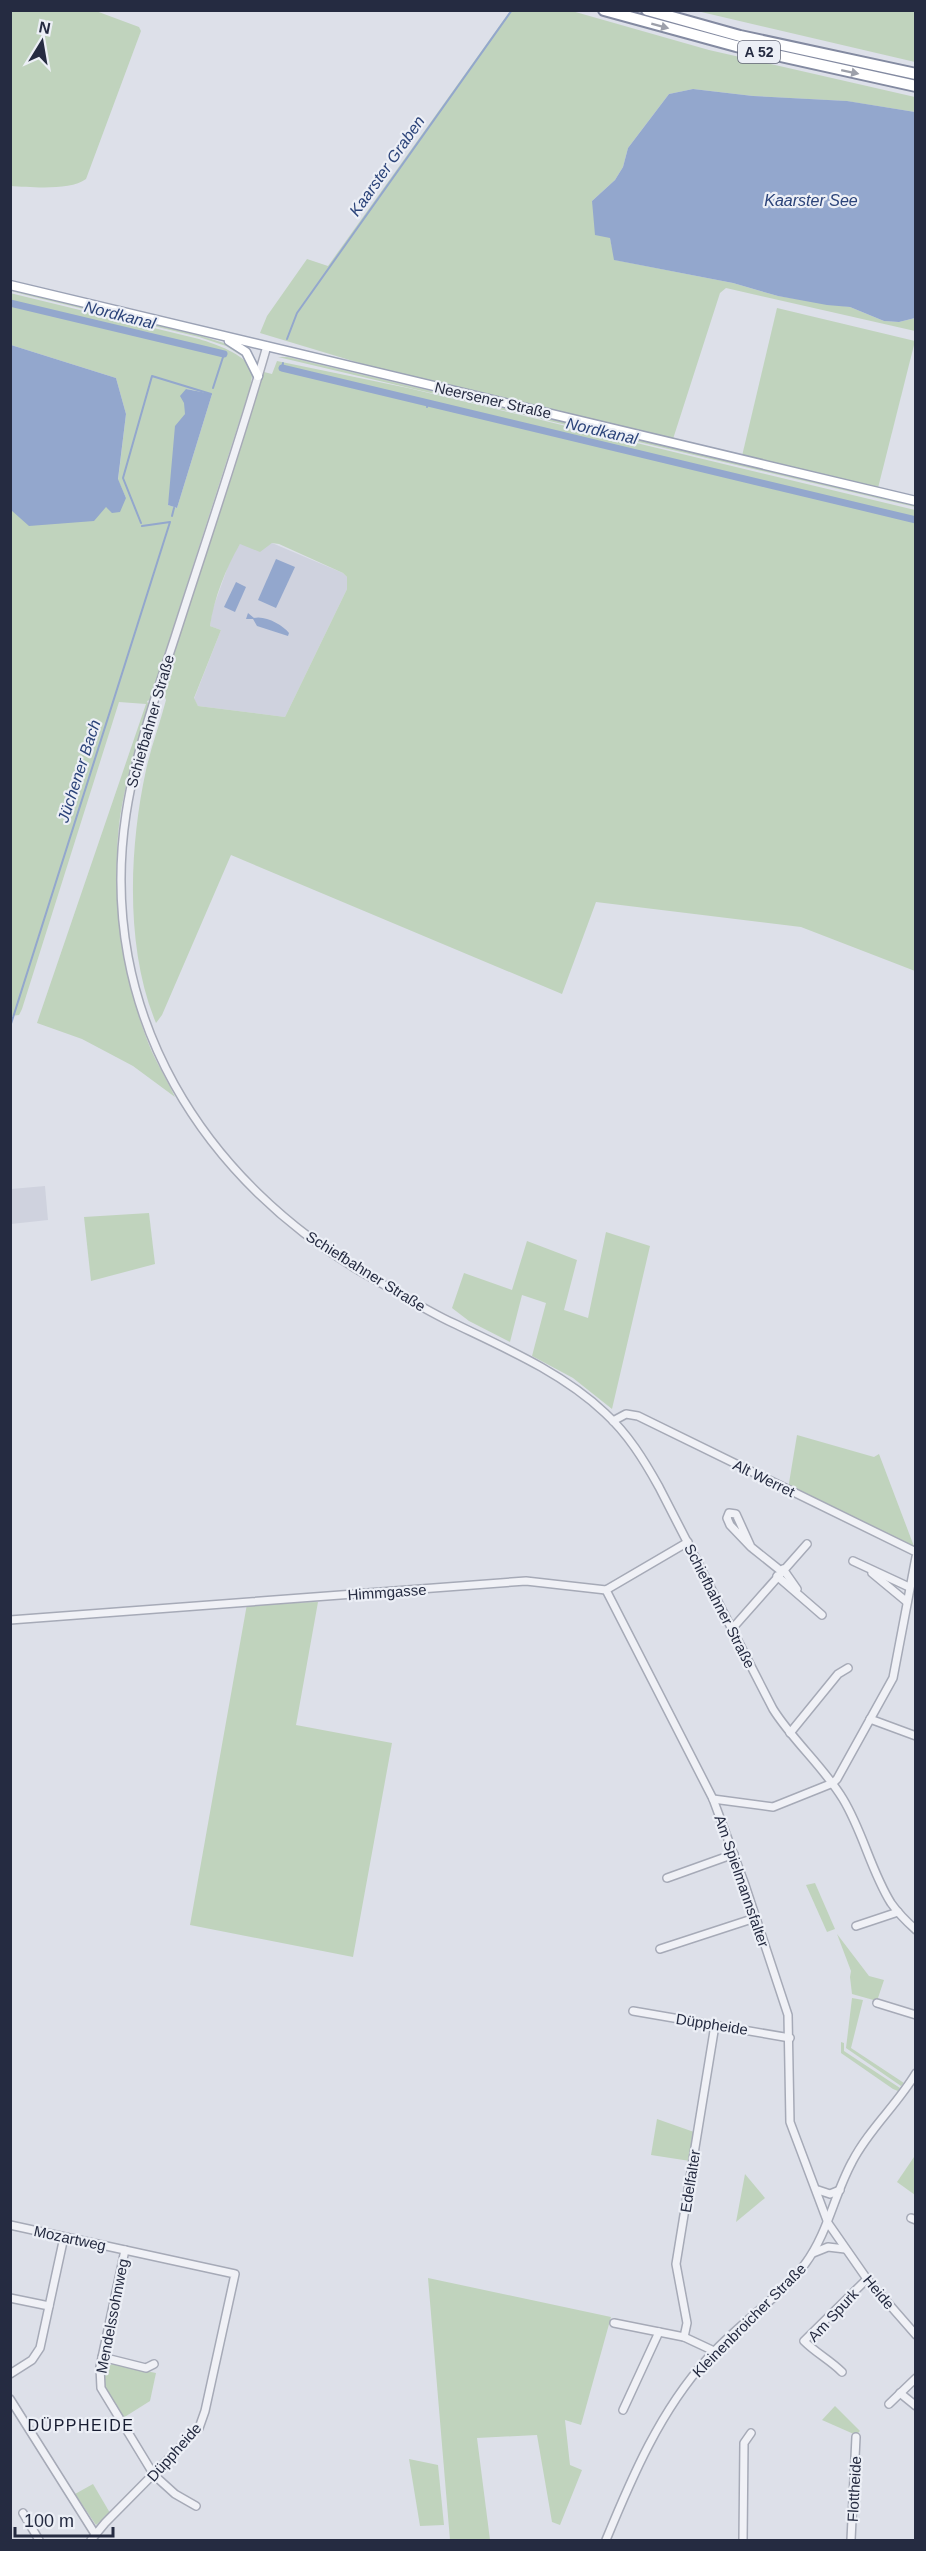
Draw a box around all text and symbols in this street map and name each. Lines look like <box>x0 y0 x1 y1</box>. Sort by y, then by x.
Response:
north arrow <box>12 12 72 72</box>
text: N <box>37 18 52 37</box>
one-way arrow <box>651 22 669 32</box>
road number: A 52 <box>738 41 780 63</box>
one-way arrow <box>840 68 859 77</box>
water label: Kaarster Graben <box>346 113 428 219</box>
water label: Kaarster See <box>764 192 858 209</box>
water label: Nordkanal <box>83 298 158 332</box>
street label: Neersener Straße <box>433 378 553 422</box>
water label: Nordkanal <box>565 415 640 448</box>
street label: Schiefbahner Straße <box>123 653 177 789</box>
water label: Jüchener Bach <box>54 718 104 825</box>
street label: Schiefbahner Straße <box>303 1227 429 1315</box>
street label: Alt Werret <box>730 1456 798 1501</box>
street label: Schiefbahner Straße <box>681 1541 759 1671</box>
street label: Himmgasse <box>347 1581 427 1603</box>
street label: Am Spielmannsfalter <box>711 1813 773 1949</box>
street label: Düppheide <box>675 2010 749 2038</box>
street label: Edelfalter <box>677 2148 703 2214</box>
street label: Mozartweg <box>32 2222 108 2254</box>
street label: Mendelssohnweg <box>93 2257 131 2375</box>
street label: Kleinenbroicher Straße <box>689 2260 809 2380</box>
street label: Heide <box>860 2272 898 2312</box>
street label: Am Spurk <box>804 2285 862 2345</box>
district label: DÜPPHEIDE <box>28 2417 134 2434</box>
street label: Düppheide <box>143 2419 205 2485</box>
street label: Flottheide <box>844 2456 864 2522</box>
scale bar <box>15 2500 112 2538</box>
text: 100 m <box>24 2511 74 2531</box>

